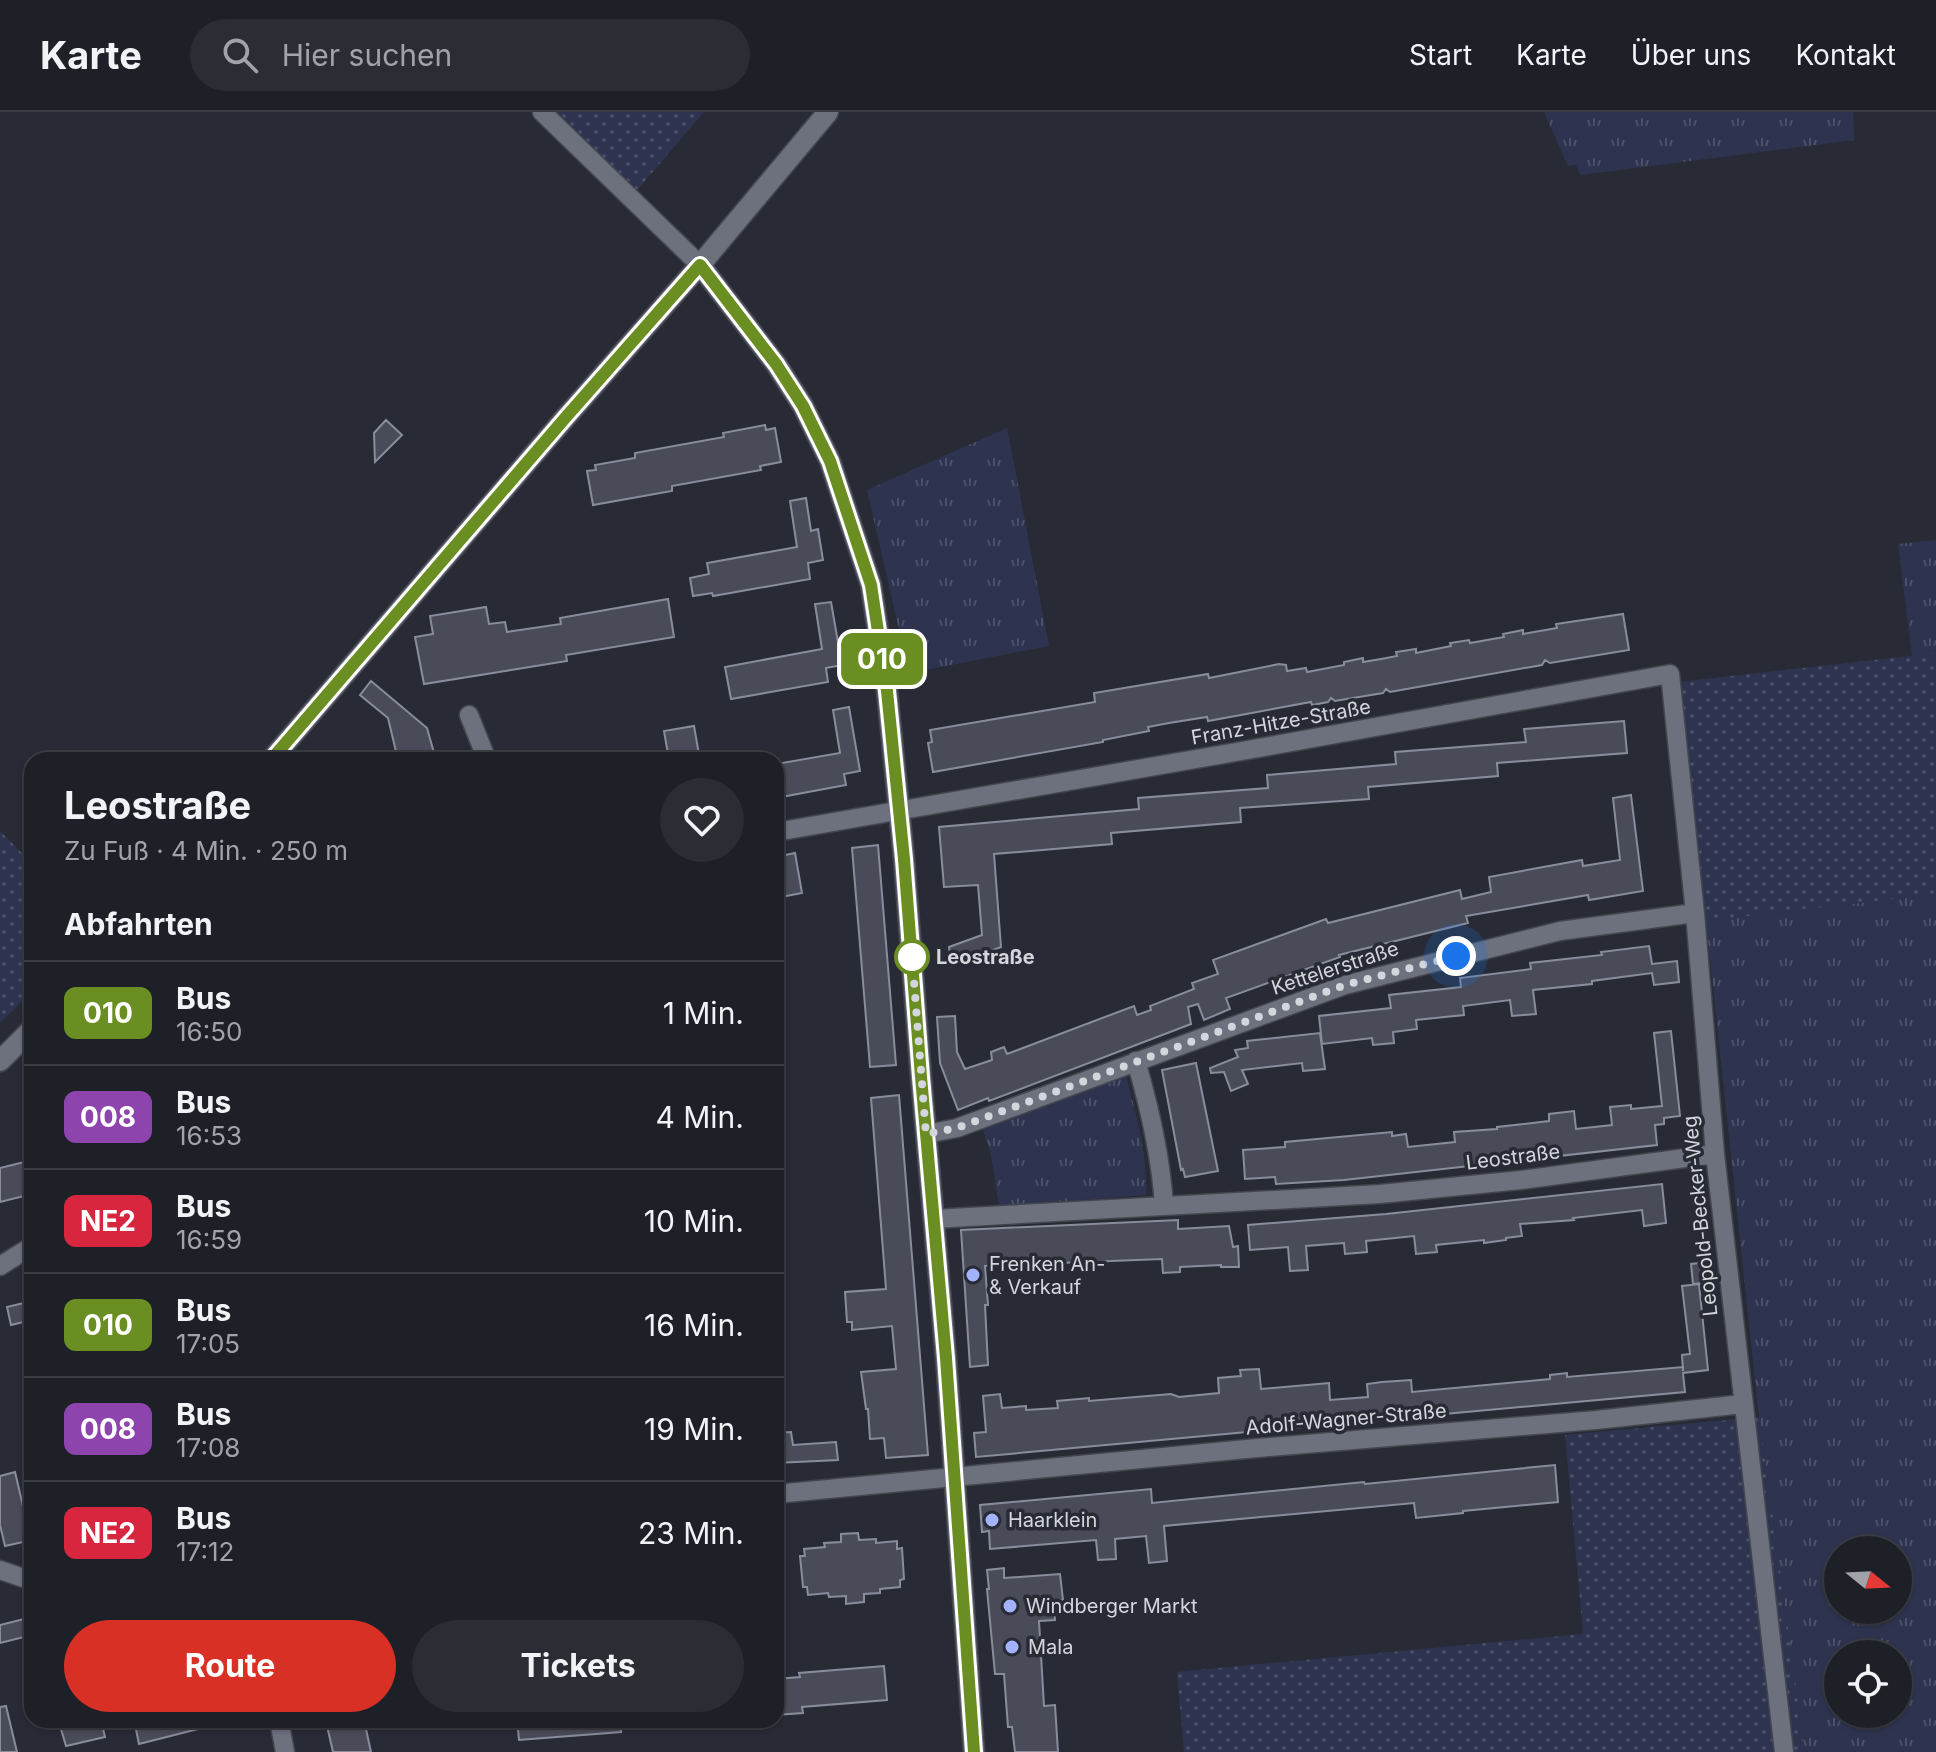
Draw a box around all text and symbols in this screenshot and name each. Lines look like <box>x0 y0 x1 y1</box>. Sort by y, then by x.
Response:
search box <box>190 19 750 91</box>
text: Karte <box>40 32 142 78</box>
icon: search <box>218 33 262 77</box>
text: Hier suchen <box>282 37 452 73</box>
text: Start <box>1409 38 1472 72</box>
text: Karte <box>1516 38 1587 72</box>
text: Über uns <box>1631 38 1751 72</box>
text: Kontakt <box>1795 38 1896 72</box>
line badge: 010 <box>836 633 928 685</box>
text: 010 <box>857 642 907 676</box>
street label: Franz-Hitze-Straße <box>1189 694 1373 750</box>
button: heart <box>660 778 744 862</box>
text: Leostraße <box>64 782 251 828</box>
text: Zu Fuß · 4 Min. · 250 m <box>64 835 348 866</box>
text: Abfahrten <box>64 906 213 942</box>
street label: Kettelerstraße <box>1268 936 1402 1000</box>
your location <box>1436 936 1476 976</box>
marker: Leostraße <box>895 940 929 974</box>
place label: Leostraße <box>936 945 1035 969</box>
text: Bus <box>176 980 231 1016</box>
text: 1 Min. <box>663 995 744 1031</box>
text: 010 <box>83 996 133 1030</box>
text: 16:50 <box>176 1016 242 1047</box>
text: Bus <box>176 1084 231 1120</box>
text: 4 Min. <box>655 1099 744 1135</box>
text: 008 <box>80 1100 136 1134</box>
street label: Leopold-Becker-Weg <box>1678 1115 1722 1317</box>
text: 16:53 <box>176 1120 242 1151</box>
street label: Leostraße <box>1464 1139 1562 1175</box>
text: Bus <box>176 1188 231 1224</box>
text: 10 Min. <box>644 1203 744 1239</box>
text: NE2 <box>80 1204 136 1238</box>
text: 16:59 <box>176 1224 242 1255</box>
place label: Frenken An- & Verkauf <box>989 1252 1105 1299</box>
marker: Frenken An- & Verkauf <box>964 1266 982 1284</box>
text: Bus <box>176 1292 231 1328</box>
text: 16 Min. <box>644 1307 744 1343</box>
text: 010 <box>83 1308 133 1342</box>
text: 17:05 <box>176 1328 240 1359</box>
text: Bus <box>176 1396 231 1432</box>
street label: Adolf-Wagner-Straße <box>1245 1398 1447 1440</box>
text: 19 Min. <box>644 1411 744 1447</box>
text: 008 <box>80 1412 136 1446</box>
text: 17:08 <box>176 1432 240 1463</box>
text: Bus <box>176 1500 231 1536</box>
place label: Haarklein <box>1008 1508 1097 1532</box>
marker: Haarklein <box>983 1511 1001 1529</box>
text: 23 Min. <box>638 1515 744 1551</box>
text: NE2 <box>80 1516 136 1550</box>
text: 17:12 <box>176 1536 234 1567</box>
north arrow <box>1824 1536 1912 1624</box>
map controls <box>1824 1536 1912 1728</box>
place label: Windberger Markt <box>1026 1594 1198 1618</box>
marker: Windberger Markt <box>1001 1597 1019 1615</box>
button: Route <box>64 1620 396 1712</box>
button: Tickets <box>412 1620 744 1712</box>
place label: Mala <box>1028 1635 1073 1659</box>
marker: Mala <box>1003 1638 1021 1656</box>
button: locate <box>1824 1640 1912 1728</box>

